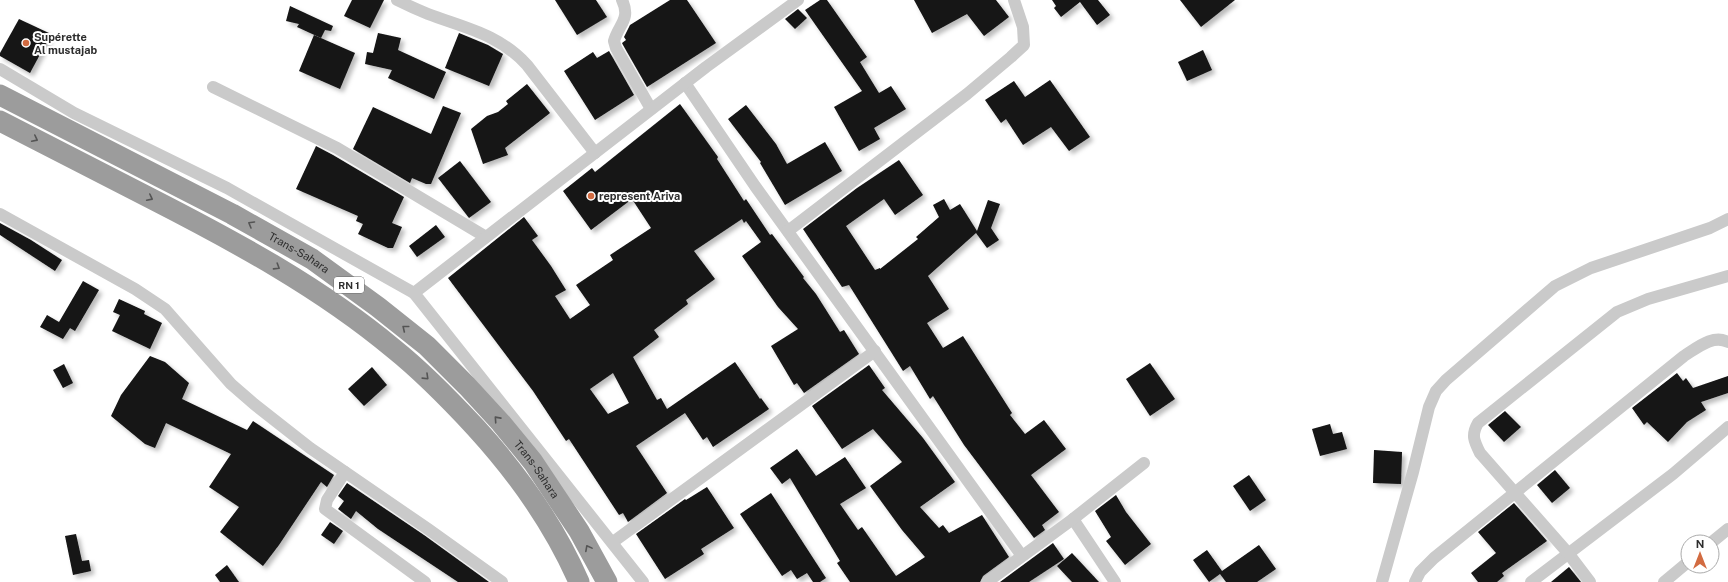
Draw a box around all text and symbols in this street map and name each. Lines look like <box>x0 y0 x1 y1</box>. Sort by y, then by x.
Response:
place label: Supérette Al mustajab <box>34 31 97 56</box>
marker: Supérette Al mustajab <box>21 38 31 48</box>
one-way arrow <box>30 134 38 142</box>
place label: represent Ariva <box>599 190 680 202</box>
marker: represent Ariva <box>586 191 596 201</box>
one-way arrow <box>146 194 154 201</box>
one-way arrow <box>248 222 255 229</box>
street label: Trans-Sahara <box>266 230 332 275</box>
one-way arrow <box>273 263 280 270</box>
road number: RN 1 <box>334 277 364 293</box>
one-way arrow <box>402 325 409 332</box>
one-way arrow <box>421 372 429 380</box>
one-way arrow <box>494 416 502 424</box>
street label: Trans-Sahara <box>512 438 561 501</box>
north arrow <box>1680 534 1720 574</box>
text: N <box>1696 538 1704 550</box>
one-way arrow <box>585 545 593 552</box>

